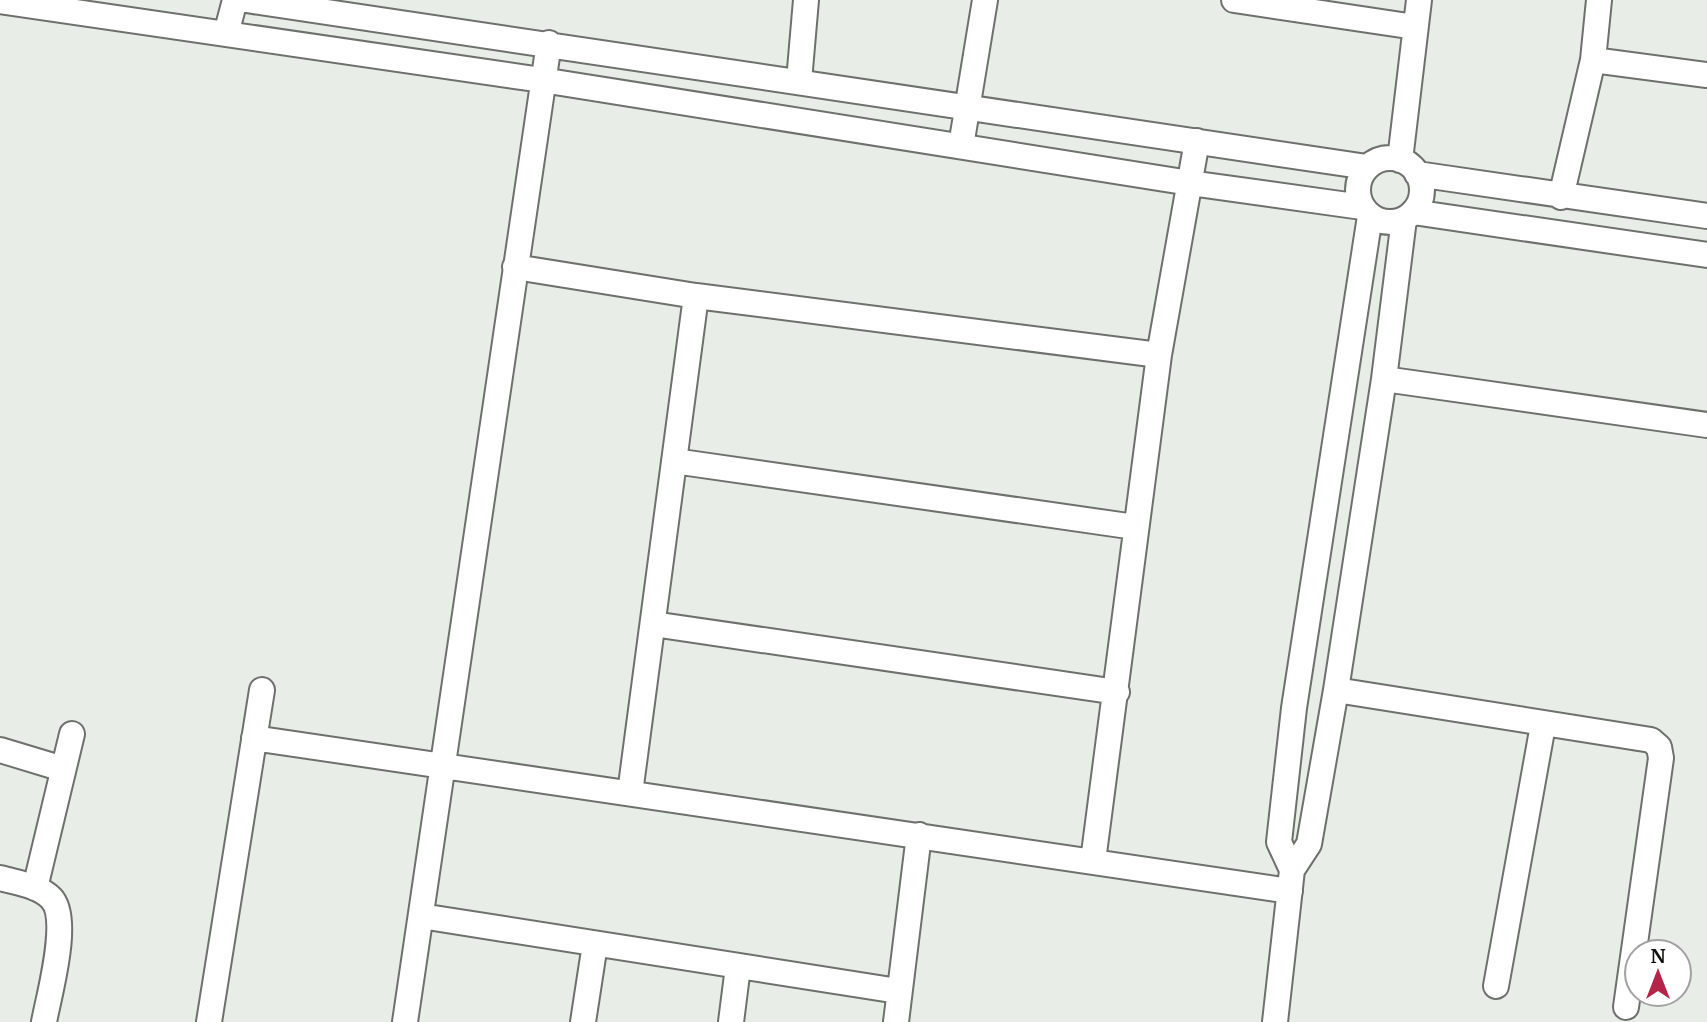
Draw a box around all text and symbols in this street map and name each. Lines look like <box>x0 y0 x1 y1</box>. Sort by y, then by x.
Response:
north arrow <box>1623 938 1693 1008</box>
text: N <box>1650 944 1666 968</box>

